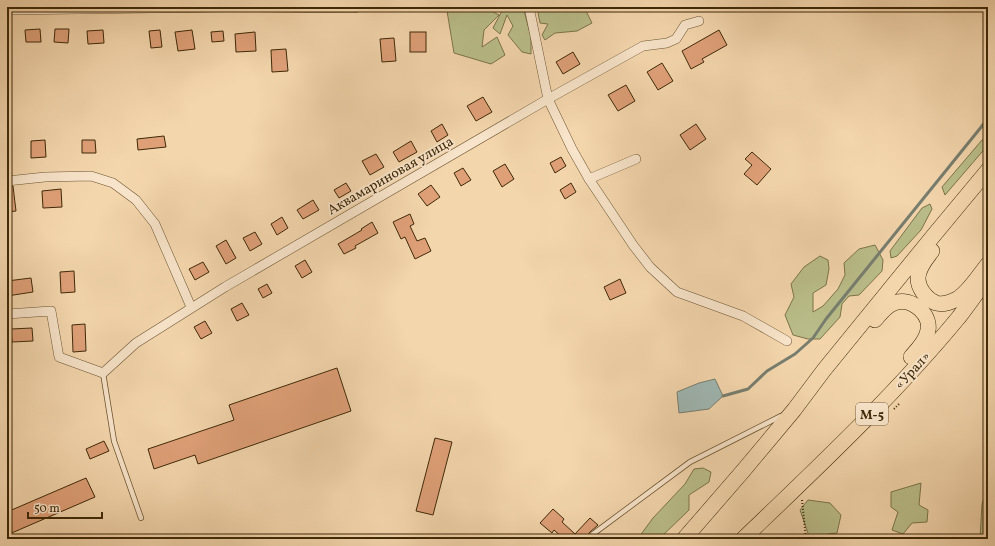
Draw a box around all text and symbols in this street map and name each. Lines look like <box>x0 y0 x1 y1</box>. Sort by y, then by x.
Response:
street label: Аквамариновая улица <box>324 132 457 220</box>
street label: «Урал» <box>891 348 935 394</box>
road number: М-5 <box>856 403 888 425</box>
scale bar <box>28 494 102 520</box>
text: 50 m <box>34 501 60 517</box>

